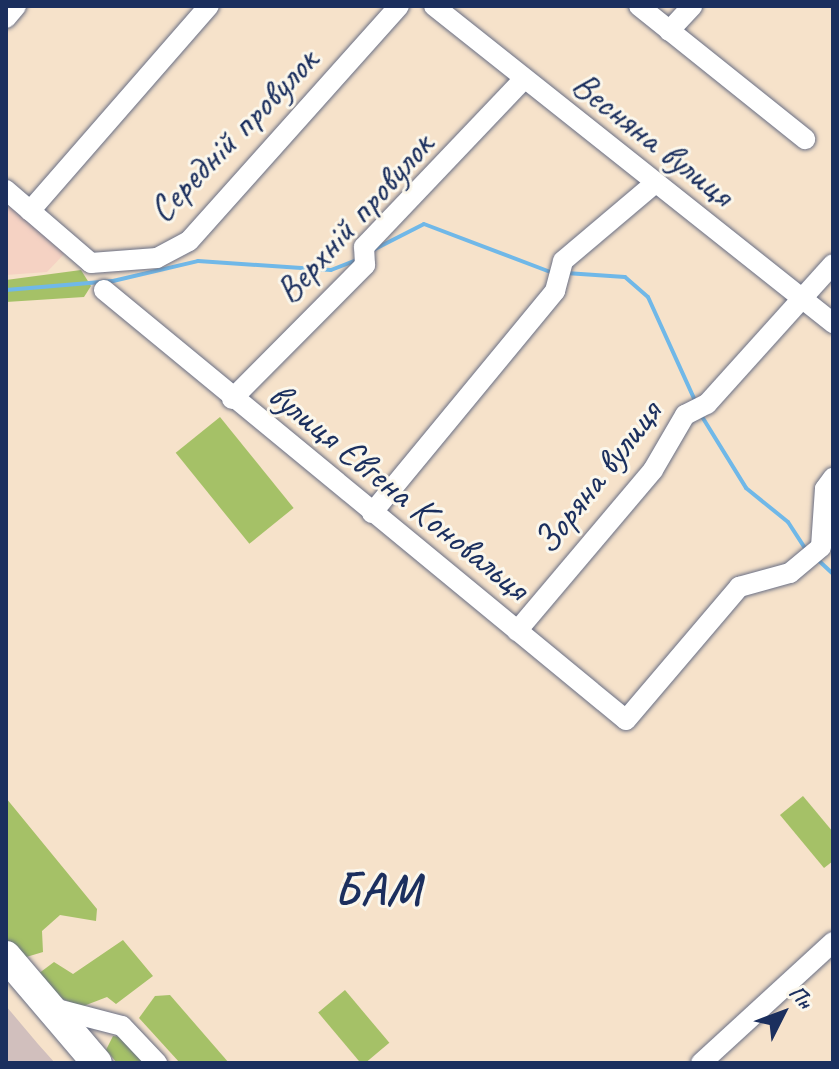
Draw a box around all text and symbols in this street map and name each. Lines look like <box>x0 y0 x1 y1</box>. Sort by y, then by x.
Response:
street label: Середній провулок <box>139 38 327 232</box>
street label: Весняна вулиця <box>563 62 743 216</box>
street label: Верхній провулок <box>265 123 443 313</box>
street label: вулиця Євгена Коновальця <box>260 372 538 610</box>
street label: Зоряна вулиця <box>523 392 671 562</box>
district label: БАМ <box>333 861 423 917</box>
north arrow <box>743 973 823 1053</box>
text: Пн <box>783 979 819 1015</box>

